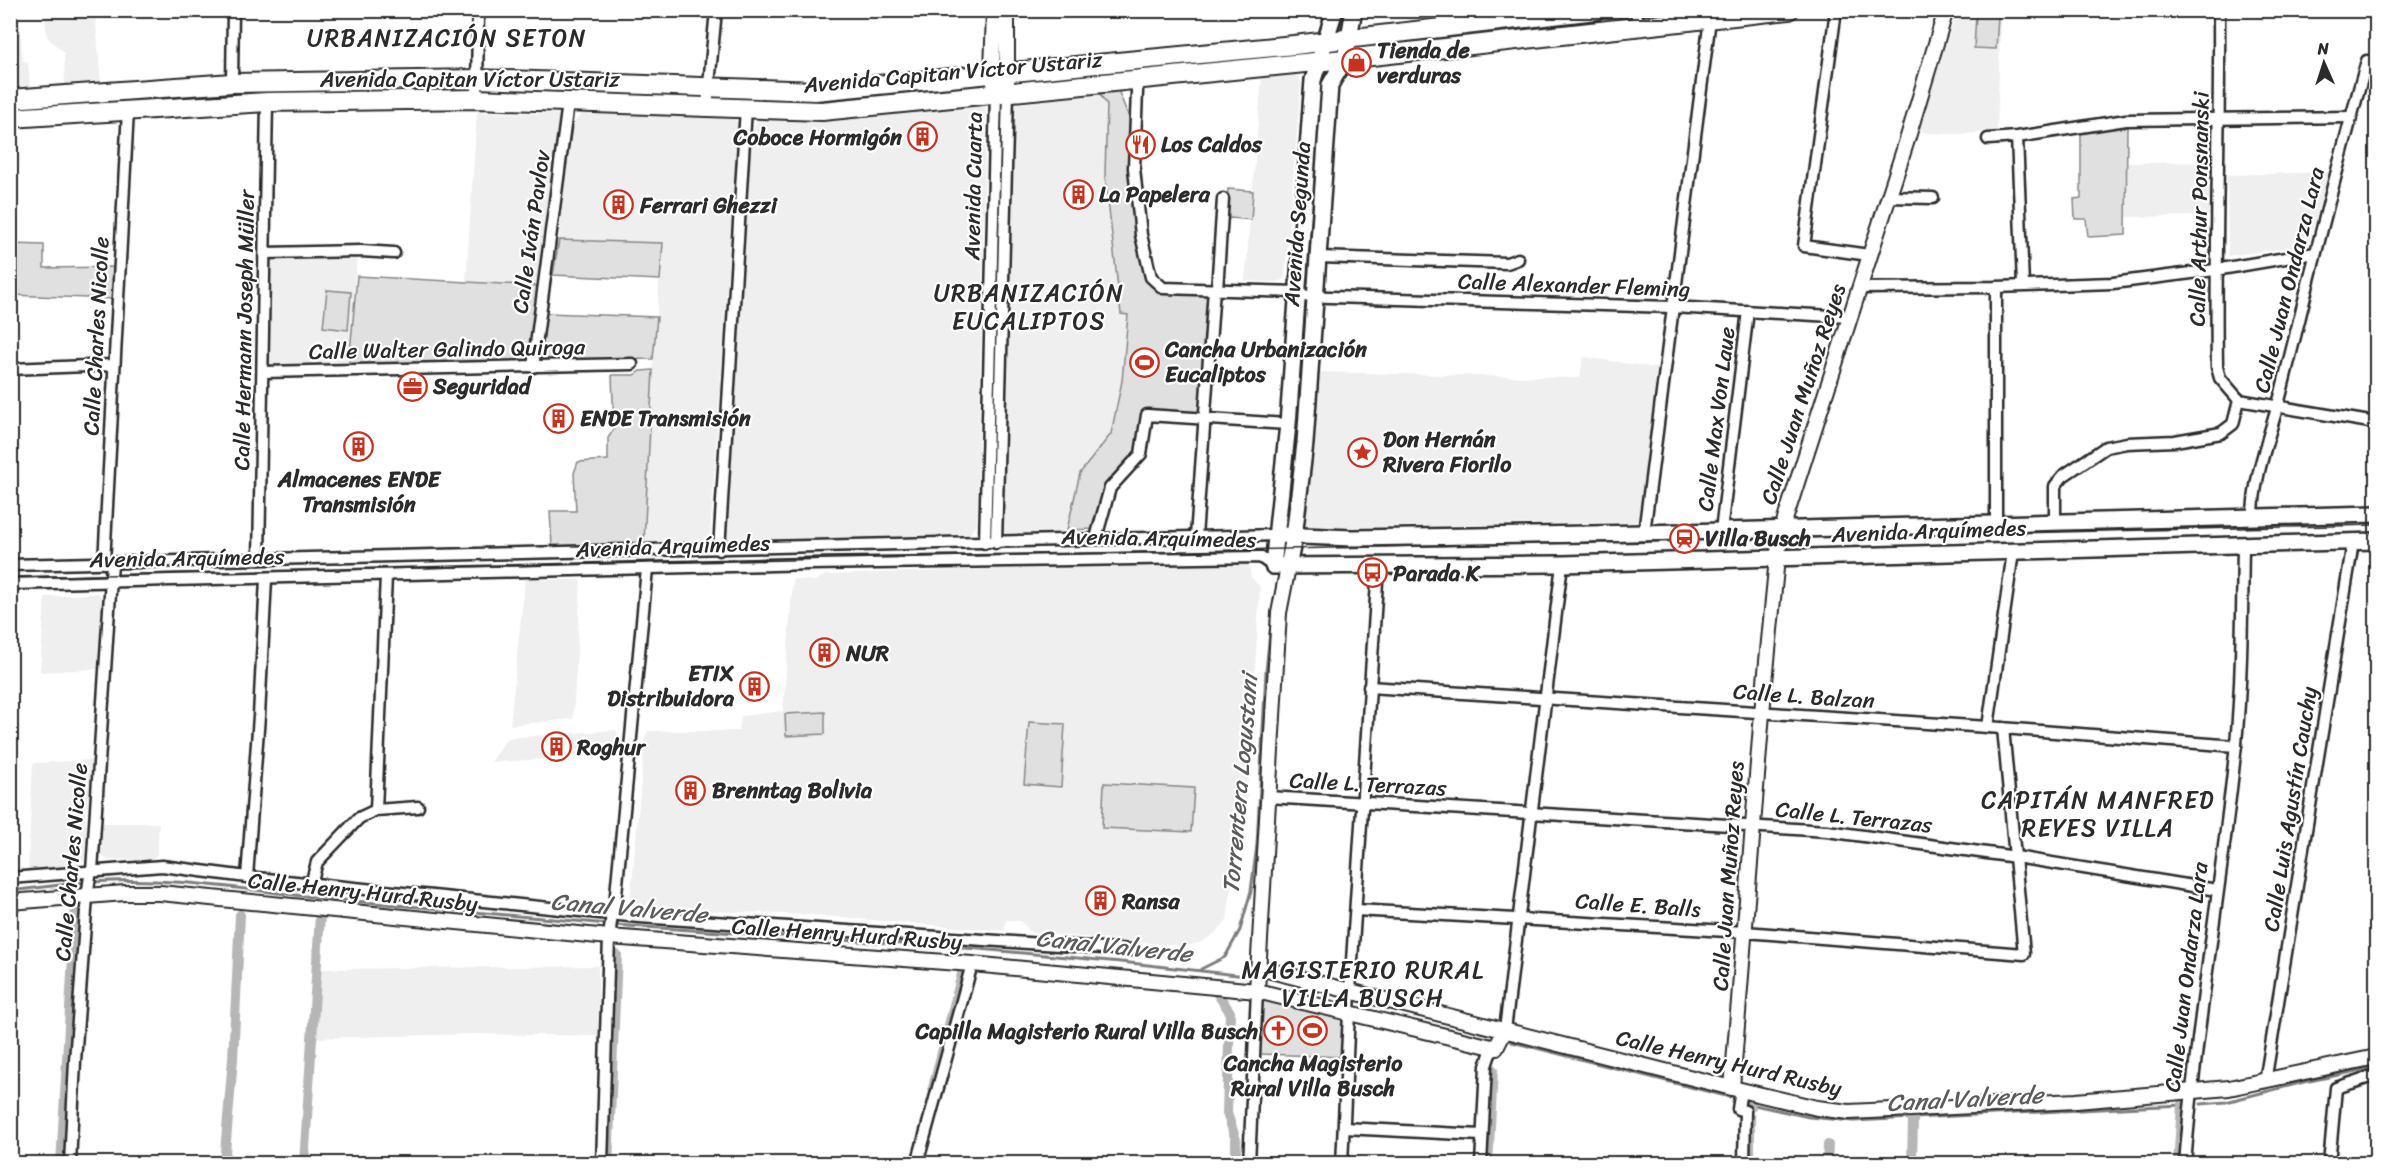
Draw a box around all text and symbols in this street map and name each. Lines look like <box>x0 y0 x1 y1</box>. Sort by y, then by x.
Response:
district label: URBANIZACIÓN SETON <box>307 17 587 59</box>
place label: Tienda de verduras <box>1377 31 1470 95</box>
north arrow <box>2294 33 2354 93</box>
text: N <box>2316 34 2330 63</box>
street label: Avenida Capitan Víctor Ustariz <box>801 39 1104 105</box>
shop icon: Tienda de verduras <box>1340 47 1372 79</box>
street label: Avenida Capitan Víctor Ustariz <box>319 60 620 99</box>
street label: Calle Arthur Ponsnanski <box>2177 90 2221 327</box>
street label: Avenida Cuarta <box>952 111 994 262</box>
place label: Coboce Hormigón <box>733 118 902 157</box>
building icon: Coboce Hormigón <box>907 121 939 153</box>
place label: Los Caldos <box>1161 125 1263 164</box>
restaurant icon: Los Caldos <box>1124 128 1156 160</box>
street label: Avenida Segunda <box>1272 140 1322 309</box>
street label: Calle Iván Pavlov <box>500 146 562 316</box>
street label: Calle Juan Ondarza Lara <box>2242 162 2336 397</box>
place label: La Papelera <box>1099 175 1211 214</box>
building icon: La Papelera <box>1062 178 1094 210</box>
place label: Ferrari Ghezzi <box>639 186 779 225</box>
street label: Calle Hermann Joseph Müller <box>222 188 266 471</box>
building icon: Ferrari Ghezzi <box>603 189 635 221</box>
street label: Calle Charles Nicolle <box>71 236 121 436</box>
street label: Calle Alexander Fleming <box>1457 261 1691 309</box>
district label: URBANIZACIÓN EUCALIPTOS <box>934 272 1124 342</box>
street label: Calle Juan Muñoz Reyes <box>1749 279 1857 509</box>
street label: Calle Max Von Laue <box>1685 325 1747 513</box>
street label: Calle Walter Galindo Quiroga <box>308 327 587 371</box>
place label: Cancha Urbanización Eucaliptos <box>1164 330 1367 394</box>
sports icon: Cancha Urbanización Eucaliptos <box>1128 346 1160 378</box>
place label: Seguridad <box>432 367 533 406</box>
office icon: Seguridad <box>396 370 428 402</box>
place label: ENDE Transmisión <box>580 399 751 438</box>
building icon: ENDE Transmisión <box>543 402 575 434</box>
place label: Don Hernán Rivera Fiorilo <box>1382 420 1512 484</box>
building icon: Almacenes ENDE Transmisión <box>343 431 375 463</box>
place icon: Don Hernán Rivera Fiorilo <box>1346 436 1378 468</box>
place label: Almacenes ENDE Transmisión <box>277 460 442 524</box>
street label: Avenida Arquímedes <box>1830 508 2028 554</box>
street label: Avenida Arquímedes <box>1060 517 1258 559</box>
place label: Villa Busch <box>1705 519 1811 558</box>
station icon: Villa Busch <box>1668 522 1700 554</box>
street label: Avenida Arquímedes <box>574 523 772 569</box>
street label: Avenida Arquímedes <box>88 537 286 579</box>
place label: Parada K <box>1393 554 1481 593</box>
bus stop icon: Parada K <box>1356 557 1388 589</box>
place label: NUR <box>845 634 890 673</box>
building icon: NUR <box>809 637 841 669</box>
place label: ETIX Distribuidora <box>607 654 735 718</box>
water label: Torrentera Logustani <box>1209 668 1271 895</box>
building icon: ETIX Distribuidora <box>739 670 771 702</box>
street label: Calle L. Balzan <box>1732 672 1876 720</box>
street label: Calle Luis Agustín Cauchy <box>2251 683 2329 934</box>
place label: Roghur <box>576 728 647 767</box>
building icon: Roghur <box>540 731 572 763</box>
street label: Calle L. Terrazas <box>1289 760 1448 808</box>
street label: Calle Juan Muñoz Reyes <box>1701 760 1755 992</box>
street label: Calle Charles Nicolle <box>43 761 99 963</box>
place label: Brenntag Bolivia <box>712 771 873 810</box>
building icon: Brenntag Bolivia <box>675 774 707 806</box>
district label: CAPITÁN MANFRED REYES VILLA <box>1981 779 2215 849</box>
street label: Calle L. Terrazas <box>1774 789 1935 845</box>
street label: Calle Juan Ondarza Lara <box>2153 859 2220 1094</box>
street label: Calle Henry Hurd Rusby <box>246 861 480 924</box>
water label: Canal Valverde <box>549 880 711 936</box>
street label: Calle E. Balls <box>1574 881 1702 929</box>
place label: Ransa <box>1121 882 1180 921</box>
building icon: Ransa <box>1085 885 1117 917</box>
street label: Calle Henry Hurd Rusby <box>731 906 964 962</box>
water label: Canal Valverde <box>1034 917 1197 975</box>
district label: MAGISTERIO RURAL VILLA BUSCH <box>1241 949 1485 1019</box>
place label: Capilla Magisterio Rural Villa Busch <box>914 1012 1258 1051</box>
church icon: Capilla Magisterio Rural Villa Busch <box>1263 1015 1295 1047</box>
sports icon: Cancha Magisterio Rural Villa Busch <box>1297 1015 1329 1047</box>
street label: Calle Henry Hurd Rusby <box>1612 1018 1846 1108</box>
place label: Cancha Magisterio Rural Villa Busch <box>1223 1044 1403 1108</box>
water label: Canal Valverde <box>1886 1074 2047 1124</box>

